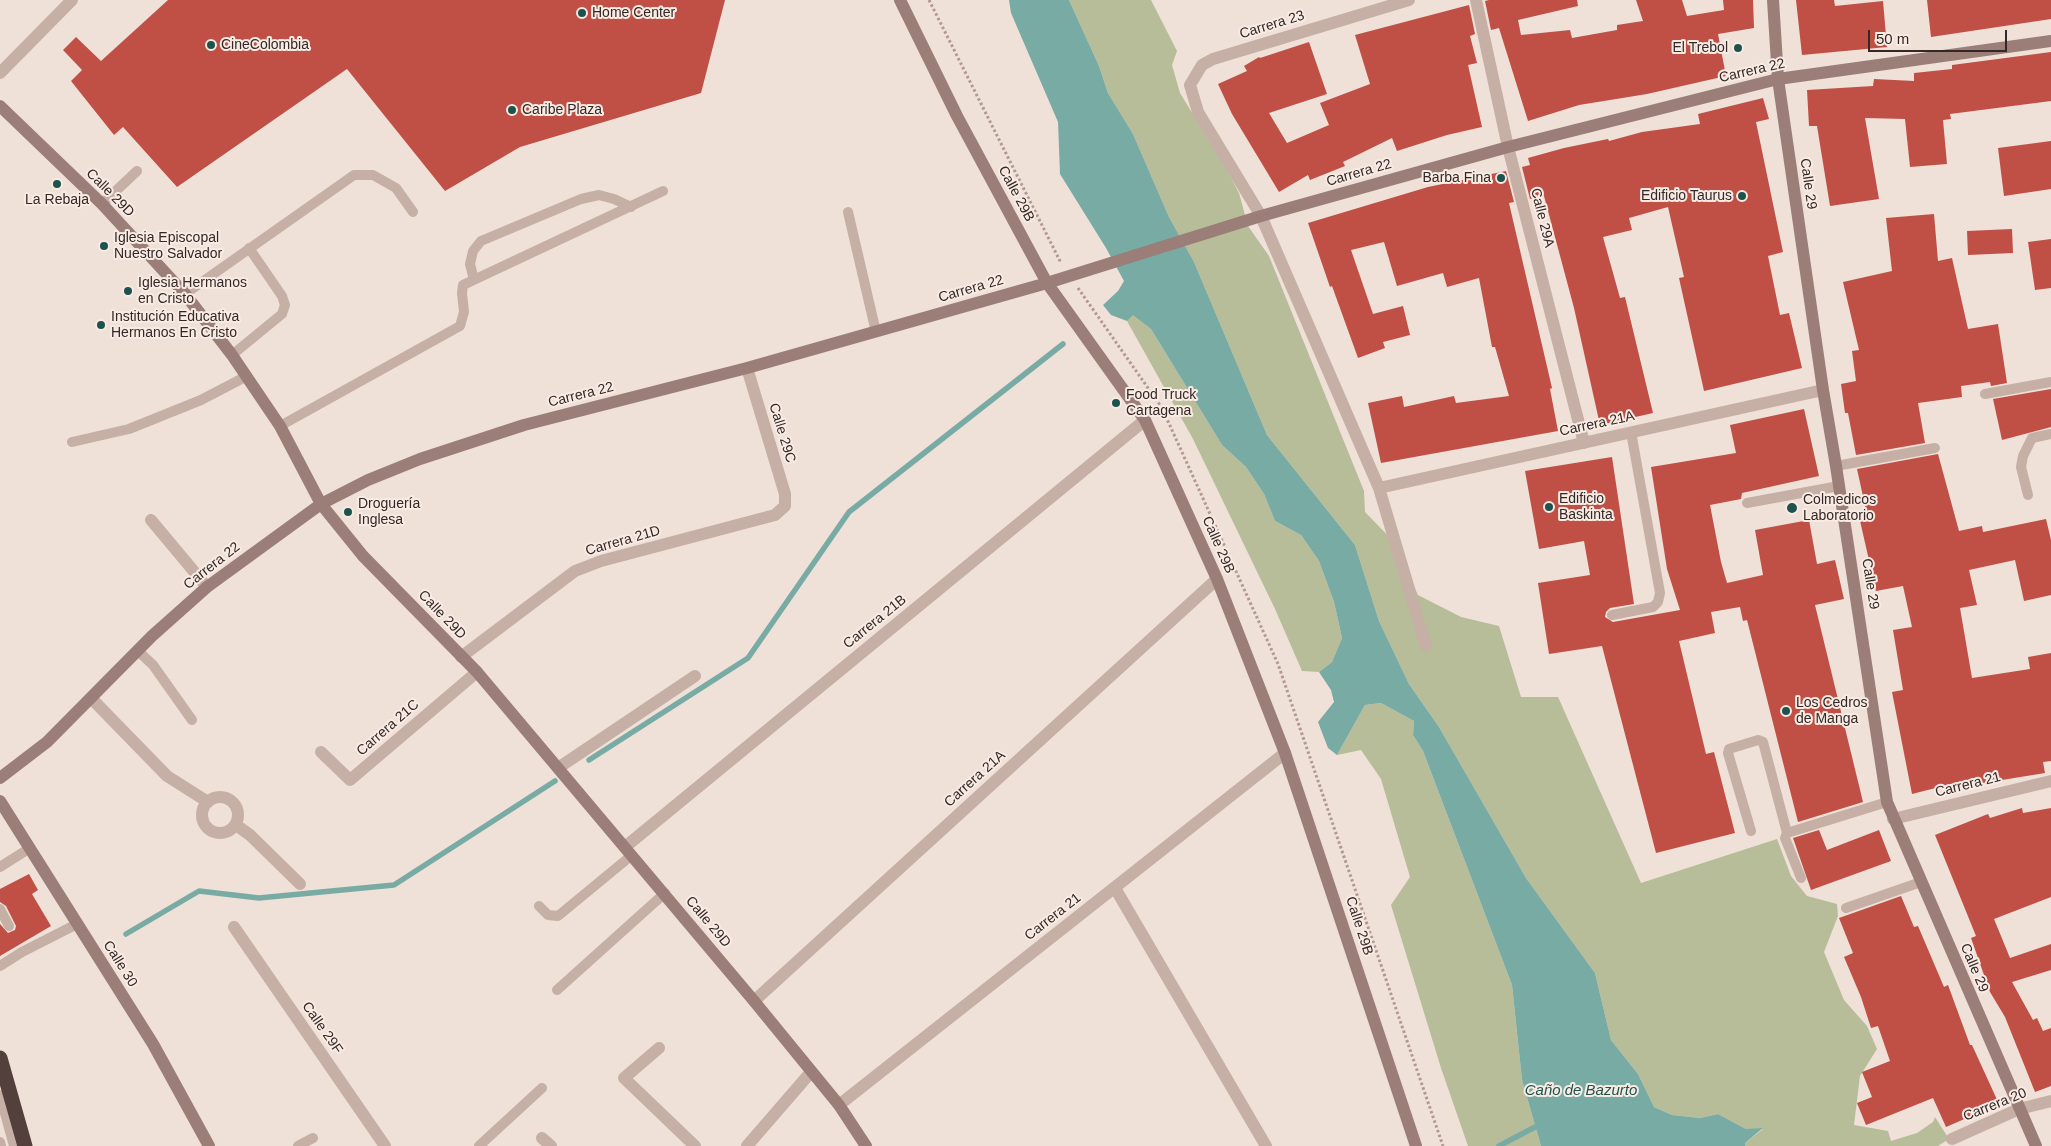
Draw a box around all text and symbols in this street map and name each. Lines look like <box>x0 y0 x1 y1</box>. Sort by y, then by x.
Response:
place label: Home Center <box>592 5 675 21</box>
marker: Home Center <box>576 7 588 19</box>
street label: Carrera 23 <box>1238 7 1306 43</box>
scale bar <box>1871 20 2010 52</box>
text: 50 m <box>1876 30 1909 47</box>
place label: CineColombia <box>221 37 309 53</box>
marker: CineColombia <box>205 39 217 51</box>
place label: El Trebol <box>1672 40 1728 56</box>
marker: El Trebol <box>1732 42 1744 54</box>
street label: Carrera 22 <box>1718 55 1786 87</box>
place label: Caribe Plaza <box>522 102 602 118</box>
marker: Caribe Plaza <box>506 104 518 116</box>
street label: Carrera 22 <box>1325 156 1393 190</box>
street label: Calle 29 <box>1796 157 1820 211</box>
street label: Calle 29B <box>994 163 1038 225</box>
street label: Calle 29D <box>82 165 138 221</box>
place label: Barba Fina <box>1423 170 1491 186</box>
marker: Barba Fina <box>1495 172 1507 184</box>
marker: La Rebaja <box>51 178 63 190</box>
street label: Calle 29A <box>1527 187 1557 249</box>
place label: Edificio Taurus <box>1641 188 1732 204</box>
marker: Edificio Taurus <box>1736 190 1748 202</box>
place label: La Rebaja <box>25 192 89 208</box>
place label: Iglesia Episcopal Nuestro Salvador <box>114 230 222 262</box>
marker: Iglesia Episcopal Nuestro Salvador <box>98 240 110 252</box>
street label: Carrera 22 <box>937 272 1005 306</box>
place label: Iglesia Hermanos en Cristo <box>138 275 247 308</box>
marker: Iglesia Hermanos en Cristo <box>122 285 134 297</box>
place label: Institución Educativa Hermanos En Cristo <box>111 309 239 342</box>
marker: Institución Educativa Hermanos En Cristo <box>95 319 107 331</box>
street label: Carrera 22 <box>547 379 615 411</box>
place label: Food Truck Cartagena <box>1126 387 1196 420</box>
marker: Food Truck Cartagena <box>1110 397 1122 409</box>
street label: Calle 29C <box>765 401 799 465</box>
street label: Carrera 21A <box>1558 408 1636 440</box>
place label: Edificio Baskinta <box>1559 491 1613 524</box>
place label: Colmedicos Laboratorio <box>1803 492 1876 524</box>
place label: Droguería Inglesa <box>358 496 420 528</box>
marker: Edificio Baskinta <box>1543 501 1555 513</box>
marker: Colmedicos Laboratorio <box>1785 501 1799 515</box>
marker: Droguería Inglesa <box>342 506 354 518</box>
street label: Calle 29B <box>1198 514 1238 576</box>
street label: Carrera 21D <box>584 522 662 560</box>
street label: Carrera 22 <box>180 539 244 593</box>
street label: Calle 29 <box>1858 557 1882 611</box>
street label: Calle 29D <box>415 587 469 643</box>
street label: Carrera 21B <box>840 591 910 653</box>
place label: Los Cedros de Manga <box>1796 695 1868 728</box>
street label: Carrera 21C <box>353 696 423 760</box>
marker: Los Cedros de Manga <box>1780 705 1792 717</box>
street label: Carrera 21A <box>941 747 1009 811</box>
street label: Carrera 21 <box>1934 769 2002 801</box>
street label: Carrera 21 <box>1021 890 1085 944</box>
street label: Calle 29D <box>682 893 734 951</box>
street label: Calle 29B <box>1342 895 1376 957</box>
street label: Calle 30 <box>99 938 141 990</box>
street label: Calle 29 <box>1956 941 1992 995</box>
street label: Calle 29F <box>298 999 346 1057</box>
water label: Caño de Bazurto <box>1525 1082 1637 1100</box>
street label: Carrera 20 <box>1961 1085 2029 1125</box>

